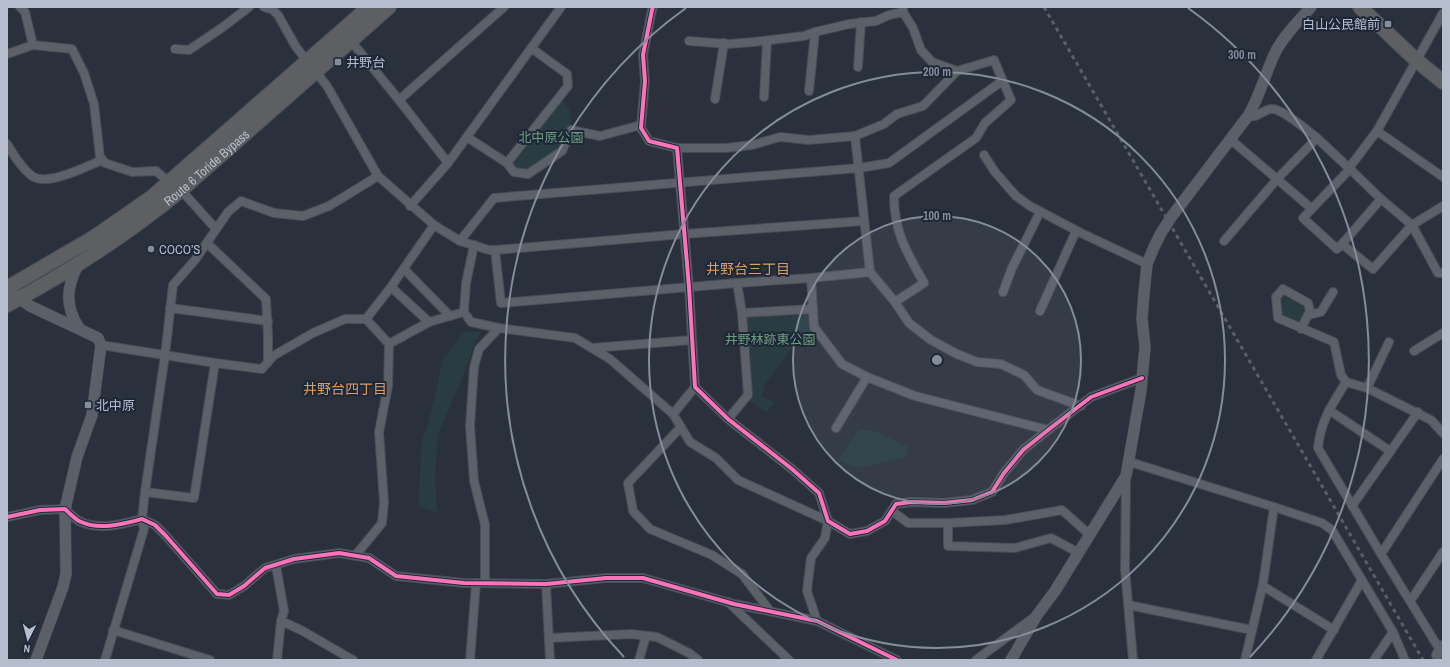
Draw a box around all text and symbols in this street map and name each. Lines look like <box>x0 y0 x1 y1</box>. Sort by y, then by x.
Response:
place label: 白山公民館前 <box>1302 16 1380 33</box>
marker: 白山公民館前 <box>1383 19 1393 29</box>
text: 300 m <box>1228 47 1256 63</box>
place label: 井野台 <box>346 54 385 71</box>
marker: 井野台 <box>333 57 343 67</box>
text: 200 m <box>923 64 951 80</box>
street label: Route 6 Toride Bypass <box>160 126 253 210</box>
park label: 北中原公園 <box>518 129 584 146</box>
text: 100 m <box>923 208 951 224</box>
place label: COCO’S <box>159 241 200 258</box>
marker: COCO’S <box>146 244 156 254</box>
district label: 井野台三丁目 <box>706 260 790 278</box>
park label: 井野林跡東公園 <box>724 331 816 348</box>
centre of rings <box>930 353 944 367</box>
district label: 井野台四丁目 <box>303 380 387 398</box>
place label: 北中原 <box>96 397 135 414</box>
marker: 北中原 <box>83 400 93 410</box>
north arrow <box>8 619 48 659</box>
text: N <box>23 642 31 656</box>

